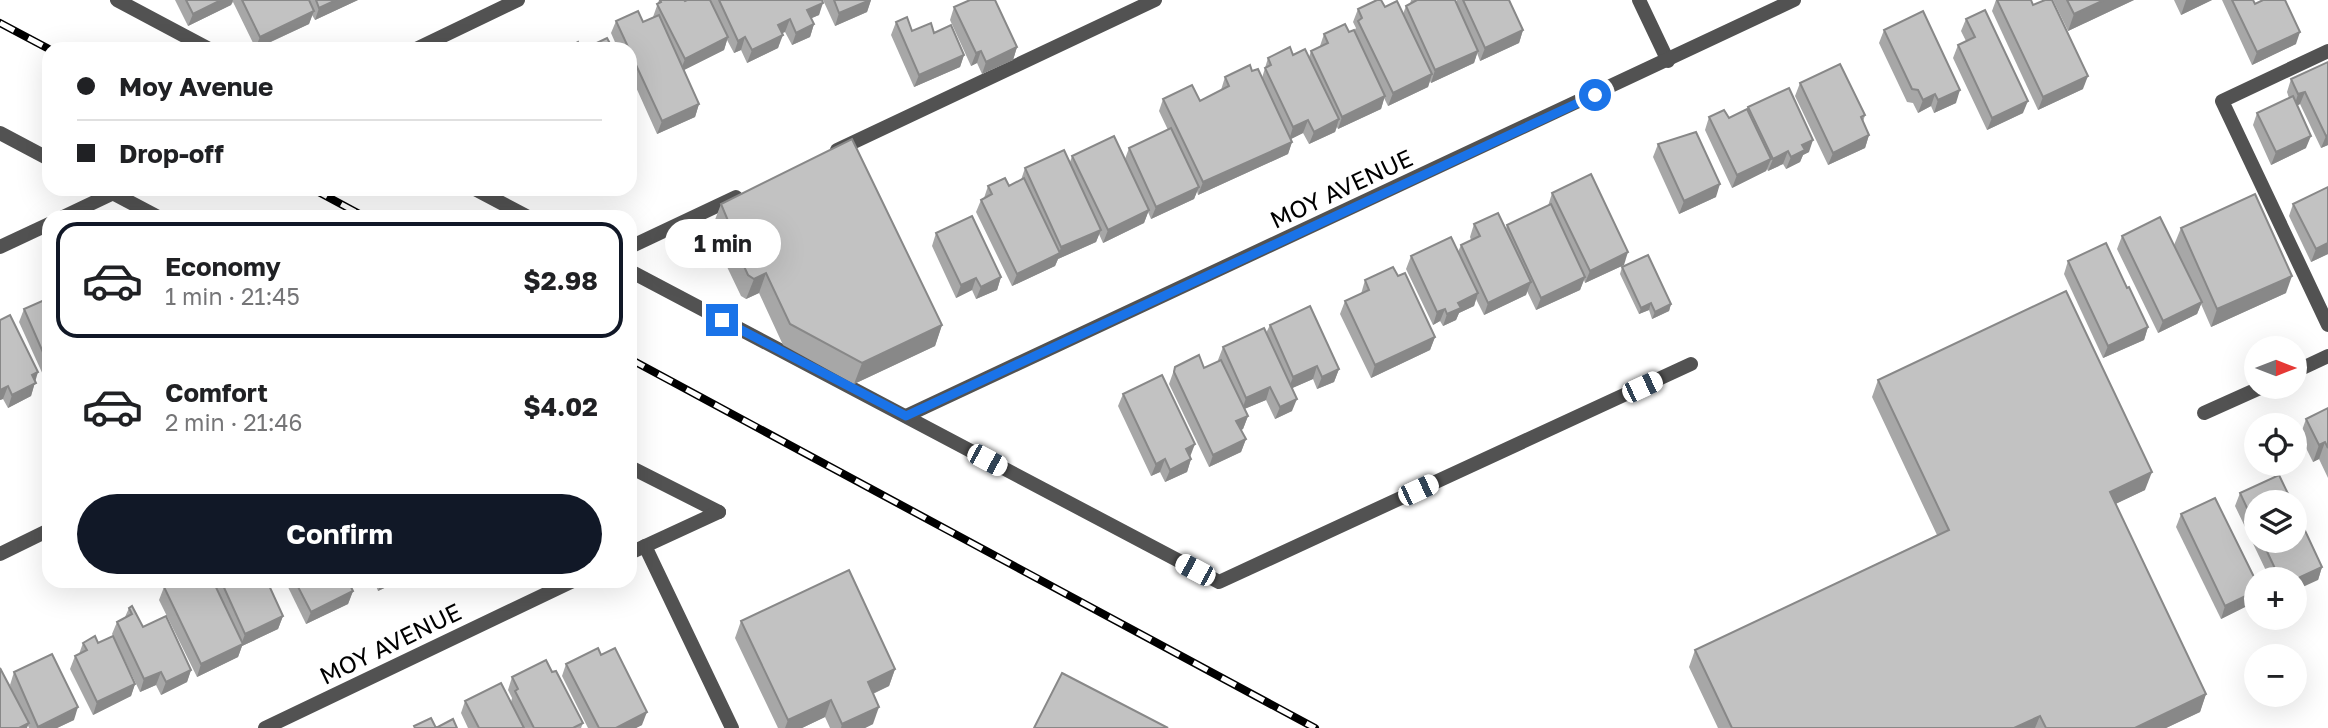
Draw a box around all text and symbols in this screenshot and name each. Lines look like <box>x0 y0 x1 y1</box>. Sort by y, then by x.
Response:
text: Moy Avenue <box>119 71 273 102</box>
route start <box>1579 79 1611 111</box>
text: Drop-off <box>119 138 224 169</box>
street label: MOY AVENUE <box>1265 142 1417 234</box>
callout: 1 min <box>664 218 780 268</box>
text: 1 min <box>694 229 752 257</box>
icon: car <box>81 249 144 312</box>
text: Economy <box>165 251 281 282</box>
text: $2.98 <box>523 265 598 296</box>
text: 1 min · 21:45 <box>165 282 300 310</box>
route end <box>706 304 738 336</box>
north arrow <box>2244 336 2306 399</box>
map controls <box>2244 336 2307 707</box>
car <box>1619 369 1666 405</box>
icon: car <box>81 375 144 438</box>
text: Comfort <box>165 377 268 408</box>
text: $4.02 <box>523 391 598 422</box>
text: 2 min · 21:46 <box>165 408 303 436</box>
button: locate <box>2244 413 2307 476</box>
car <box>964 441 1011 479</box>
car <box>1395 472 1442 508</box>
button: layers <box>2244 490 2307 553</box>
button: Confirm <box>77 494 602 574</box>
car <box>1172 551 1219 589</box>
button: + <box>2244 567 2307 630</box>
street label: MOY AVENUE <box>314 596 466 690</box>
button: − <box>2244 644 2307 707</box>

